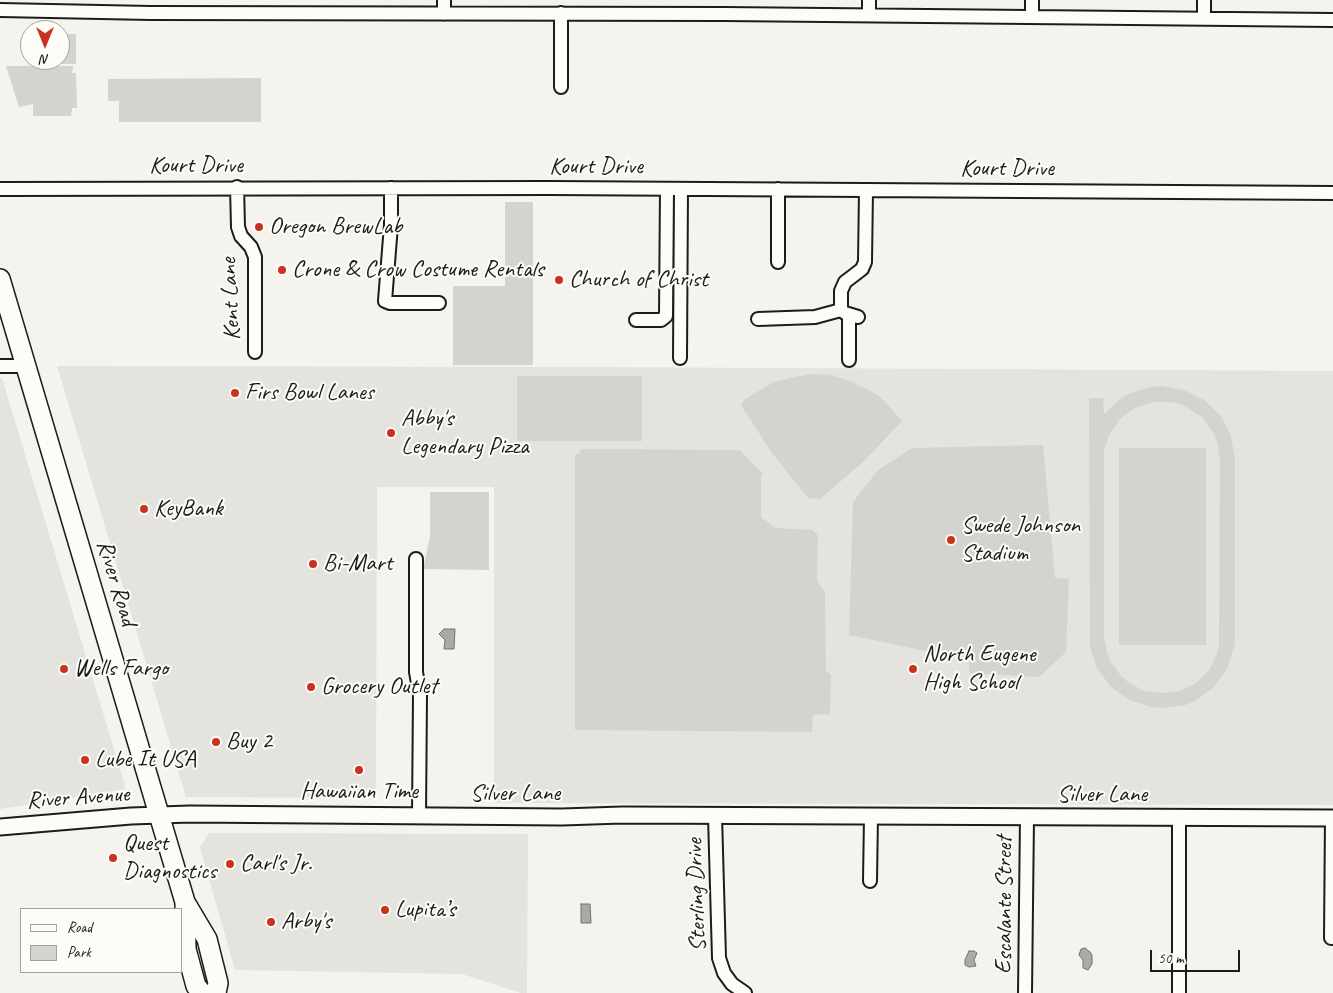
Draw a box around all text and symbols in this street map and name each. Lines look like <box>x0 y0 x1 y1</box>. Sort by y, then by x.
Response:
north arrow <box>20 20 70 70</box>
text: N <box>41 51 49 68</box>
street label: Kourt Drive <box>149 152 243 180</box>
street label: Kourt Drive <box>549 153 643 181</box>
street label: Kourt Drive <box>960 155 1054 183</box>
place label: Oregon BrewLab <box>269 213 403 241</box>
marker: Oregon BrewLab <box>253 221 265 233</box>
place label: Crone & Crow Costume Rentals <box>292 256 544 284</box>
street label: Kent Lane <box>214 257 248 341</box>
marker: Crone & Crow Costume Rentals <box>276 264 288 276</box>
place label: Church of Christ <box>569 266 708 294</box>
marker: Church of Christ <box>553 274 565 286</box>
place label: Firs Bowl Lanes <box>245 379 374 407</box>
marker: Firs Bowl Lanes <box>229 387 241 399</box>
place label: Abby's Legendary Pizza <box>401 405 529 461</box>
marker: Abby's Legendary Pizza <box>385 427 397 439</box>
place label: KeyBank <box>154 495 222 523</box>
marker: KeyBank <box>138 503 150 515</box>
place label: Swede Johnson Stadium <box>961 512 1080 568</box>
marker: Swede Johnson Stadium <box>945 534 957 546</box>
street label: River Road <box>89 537 143 629</box>
place label: Bi-Mart <box>323 550 392 578</box>
marker: Bi-Mart <box>307 558 319 570</box>
place label: North Eugene High School <box>923 641 1036 697</box>
place label: Wells Fargo <box>74 655 168 683</box>
marker: Wells Fargo <box>58 663 70 675</box>
marker: North Eugene High School <box>907 663 919 675</box>
place label: Grocery Outlet <box>321 673 437 701</box>
marker: Grocery Outlet <box>305 681 317 693</box>
place label: Buy 2 <box>226 728 272 756</box>
marker: Buy 2 <box>210 736 222 748</box>
place label: Lube It USA <box>95 746 196 774</box>
marker: Lube It USA <box>79 754 91 766</box>
marker: Hawaiian Time <box>353 764 365 776</box>
place label: Hawaiian Time <box>300 778 418 806</box>
street label: River Avenue <box>26 780 130 816</box>
street label: Silver Lane <box>470 780 560 808</box>
street label: Silver Lane <box>1057 781 1147 809</box>
place label: Quest Diagnostics <box>123 830 216 886</box>
street label: Escalante Street <box>991 836 1019 974</box>
street label: Sterling Drive <box>681 838 713 952</box>
place label: Carl's Jr. <box>240 850 312 878</box>
marker: Quest Diagnostics <box>107 852 119 864</box>
marker: Carl's Jr. <box>224 858 236 870</box>
place label: Lupita’s <box>395 896 455 924</box>
marker: Lupita’s <box>379 904 391 916</box>
legend <box>20 908 182 973</box>
place label: Arby's <box>281 908 331 936</box>
marker: Arby's <box>265 916 277 928</box>
text: Road <box>67 918 92 937</box>
scale bar <box>1153 940 1243 972</box>
text: Park <box>67 943 91 962</box>
text: 50 m <box>1158 949 1184 968</box>

